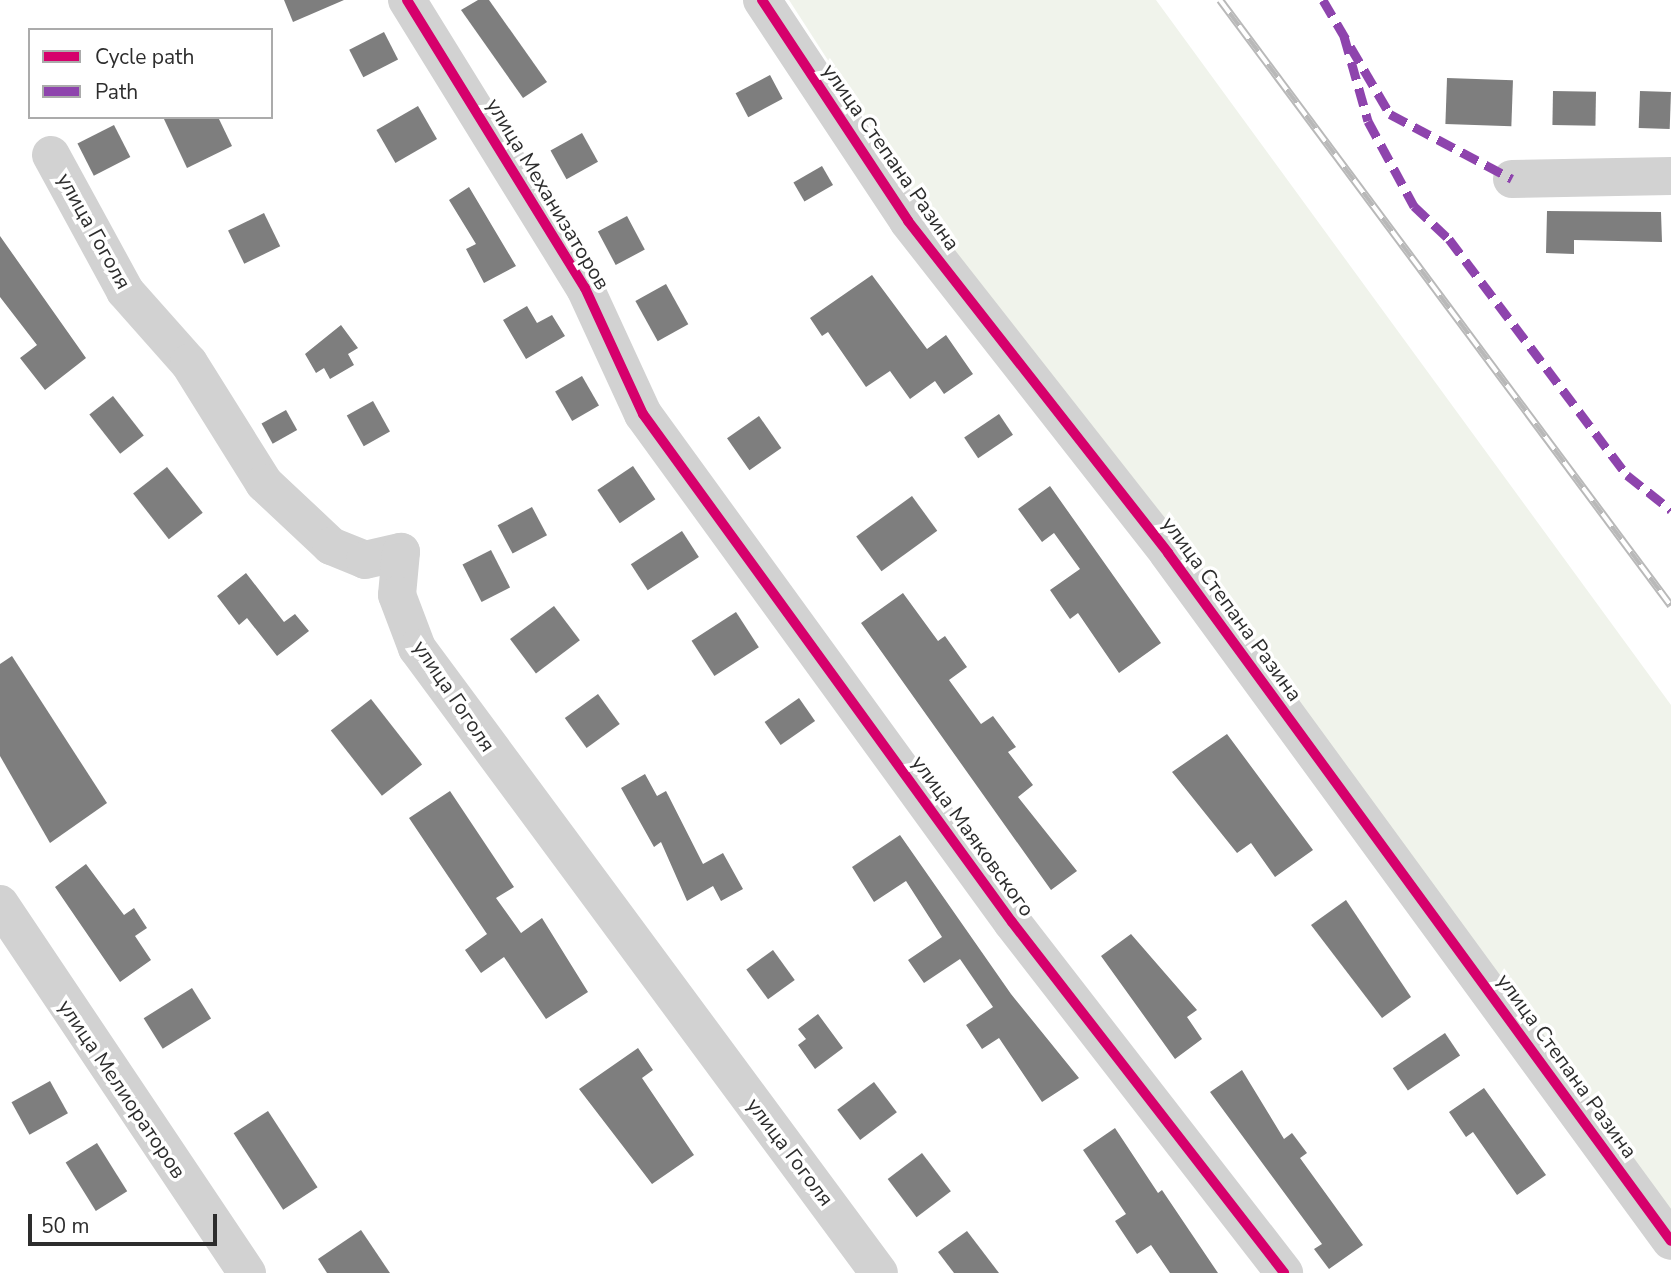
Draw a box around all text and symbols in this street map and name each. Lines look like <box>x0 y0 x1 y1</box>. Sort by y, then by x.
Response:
legend <box>28 28 273 119</box>
text: Cycle path <box>95 43 194 71</box>
street label: улица Степана Разина <box>817 59 965 255</box>
text: Path <box>95 78 138 106</box>
street label: улица Механизаторов <box>481 94 615 294</box>
street label: улица Гоголя <box>52 169 136 293</box>
street label: улица Степана Разина <box>1157 512 1307 706</box>
street label: улица Гоголя <box>408 636 500 756</box>
street label: улица Маяковского <box>906 751 1040 921</box>
street label: улица Степана Разина <box>1492 969 1642 1163</box>
street label: улица Мелиораторов <box>53 995 191 1183</box>
street label: улица Гоголя <box>741 1093 839 1211</box>
scale bar <box>32 1200 220 1244</box>
text: 50 m <box>41 1212 90 1240</box>

